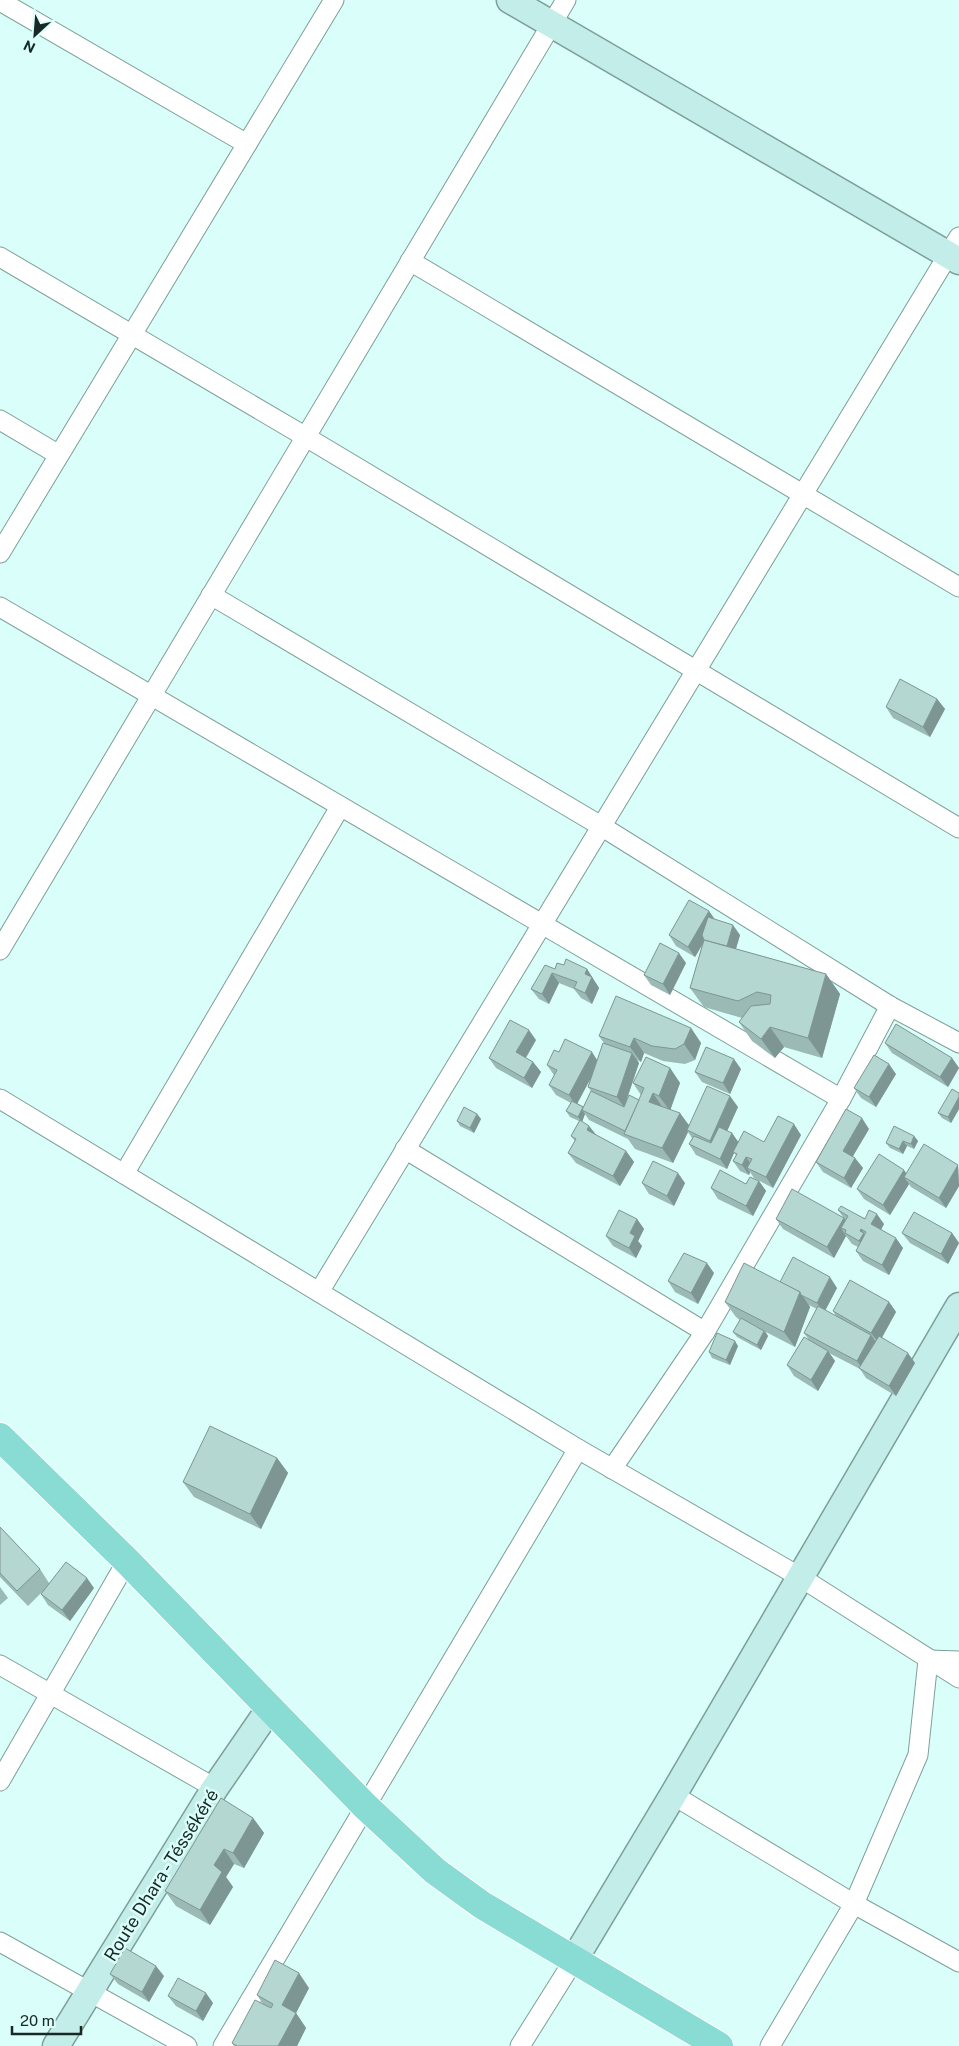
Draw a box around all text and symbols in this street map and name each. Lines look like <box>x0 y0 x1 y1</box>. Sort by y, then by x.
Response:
north arrow <box>10 10 60 60</box>
text: N <box>21 37 38 56</box>
street label: Route Dhara - Téssékéré <box>99 1785 223 1965</box>
scale bar <box>12 2004 81 2036</box>
text: 20 m <box>20 2012 55 2029</box>

